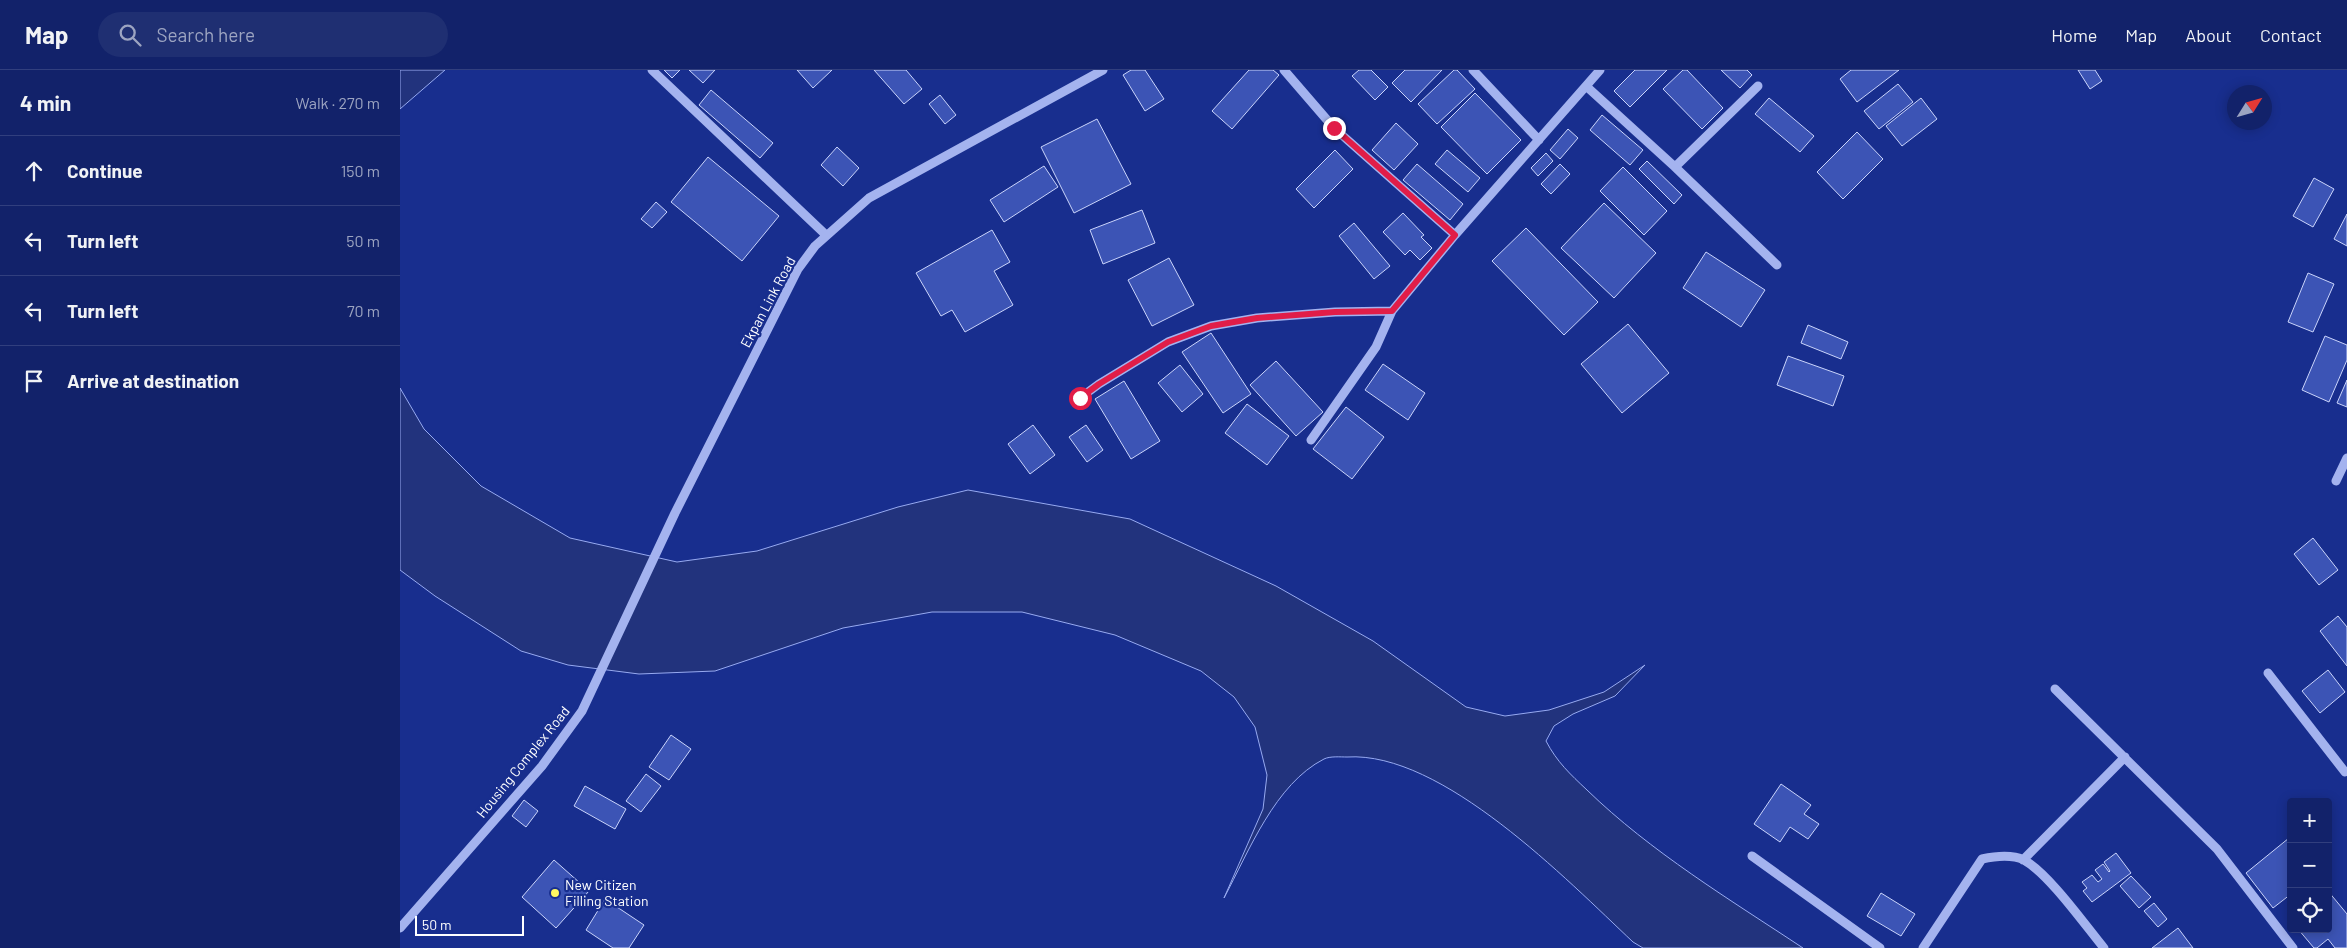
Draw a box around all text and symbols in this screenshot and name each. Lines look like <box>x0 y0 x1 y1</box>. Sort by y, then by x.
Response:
search box <box>98 12 448 57</box>
text: Map <box>25 20 68 49</box>
icon: search <box>116 21 144 49</box>
text: Search here <box>156 23 255 46</box>
text: Home <box>2051 24 2097 46</box>
text: Map <box>2125 24 2157 46</box>
text: About <box>2185 24 2232 46</box>
text: Contact <box>2260 24 2322 46</box>
north arrow <box>2227 85 2272 130</box>
text: 4 min <box>20 90 71 115</box>
text: Walk · 270 m <box>295 93 380 112</box>
route end <box>1323 117 1346 140</box>
icon: ahead <box>20 157 48 185</box>
text: Continue <box>67 159 143 182</box>
text: 150 m <box>341 161 380 180</box>
icon: left <box>20 227 48 255</box>
text: Turn left <box>67 229 138 252</box>
text: 50 m <box>346 231 380 250</box>
street label: Ekpan Link Road <box>736 253 799 350</box>
icon: left <box>20 297 48 325</box>
text: Turn left <box>67 299 138 322</box>
text: 70 m <box>347 301 380 320</box>
icon: arrive <box>20 367 48 395</box>
text: Arrive at destination <box>67 369 239 392</box>
route start <box>1069 387 1092 410</box>
street label: Housing Complex Road <box>472 702 573 821</box>
map controls <box>2287 798 2332 933</box>
button: + <box>2287 798 2332 843</box>
button: − <box>2287 843 2332 888</box>
place label: New Citizen Filling Station <box>565 876 649 909</box>
marker: New Citizen Filling Station <box>549 887 561 899</box>
button: locate <box>2287 888 2332 933</box>
scale bar <box>415 913 524 936</box>
text: 50 m <box>422 916 451 933</box>

